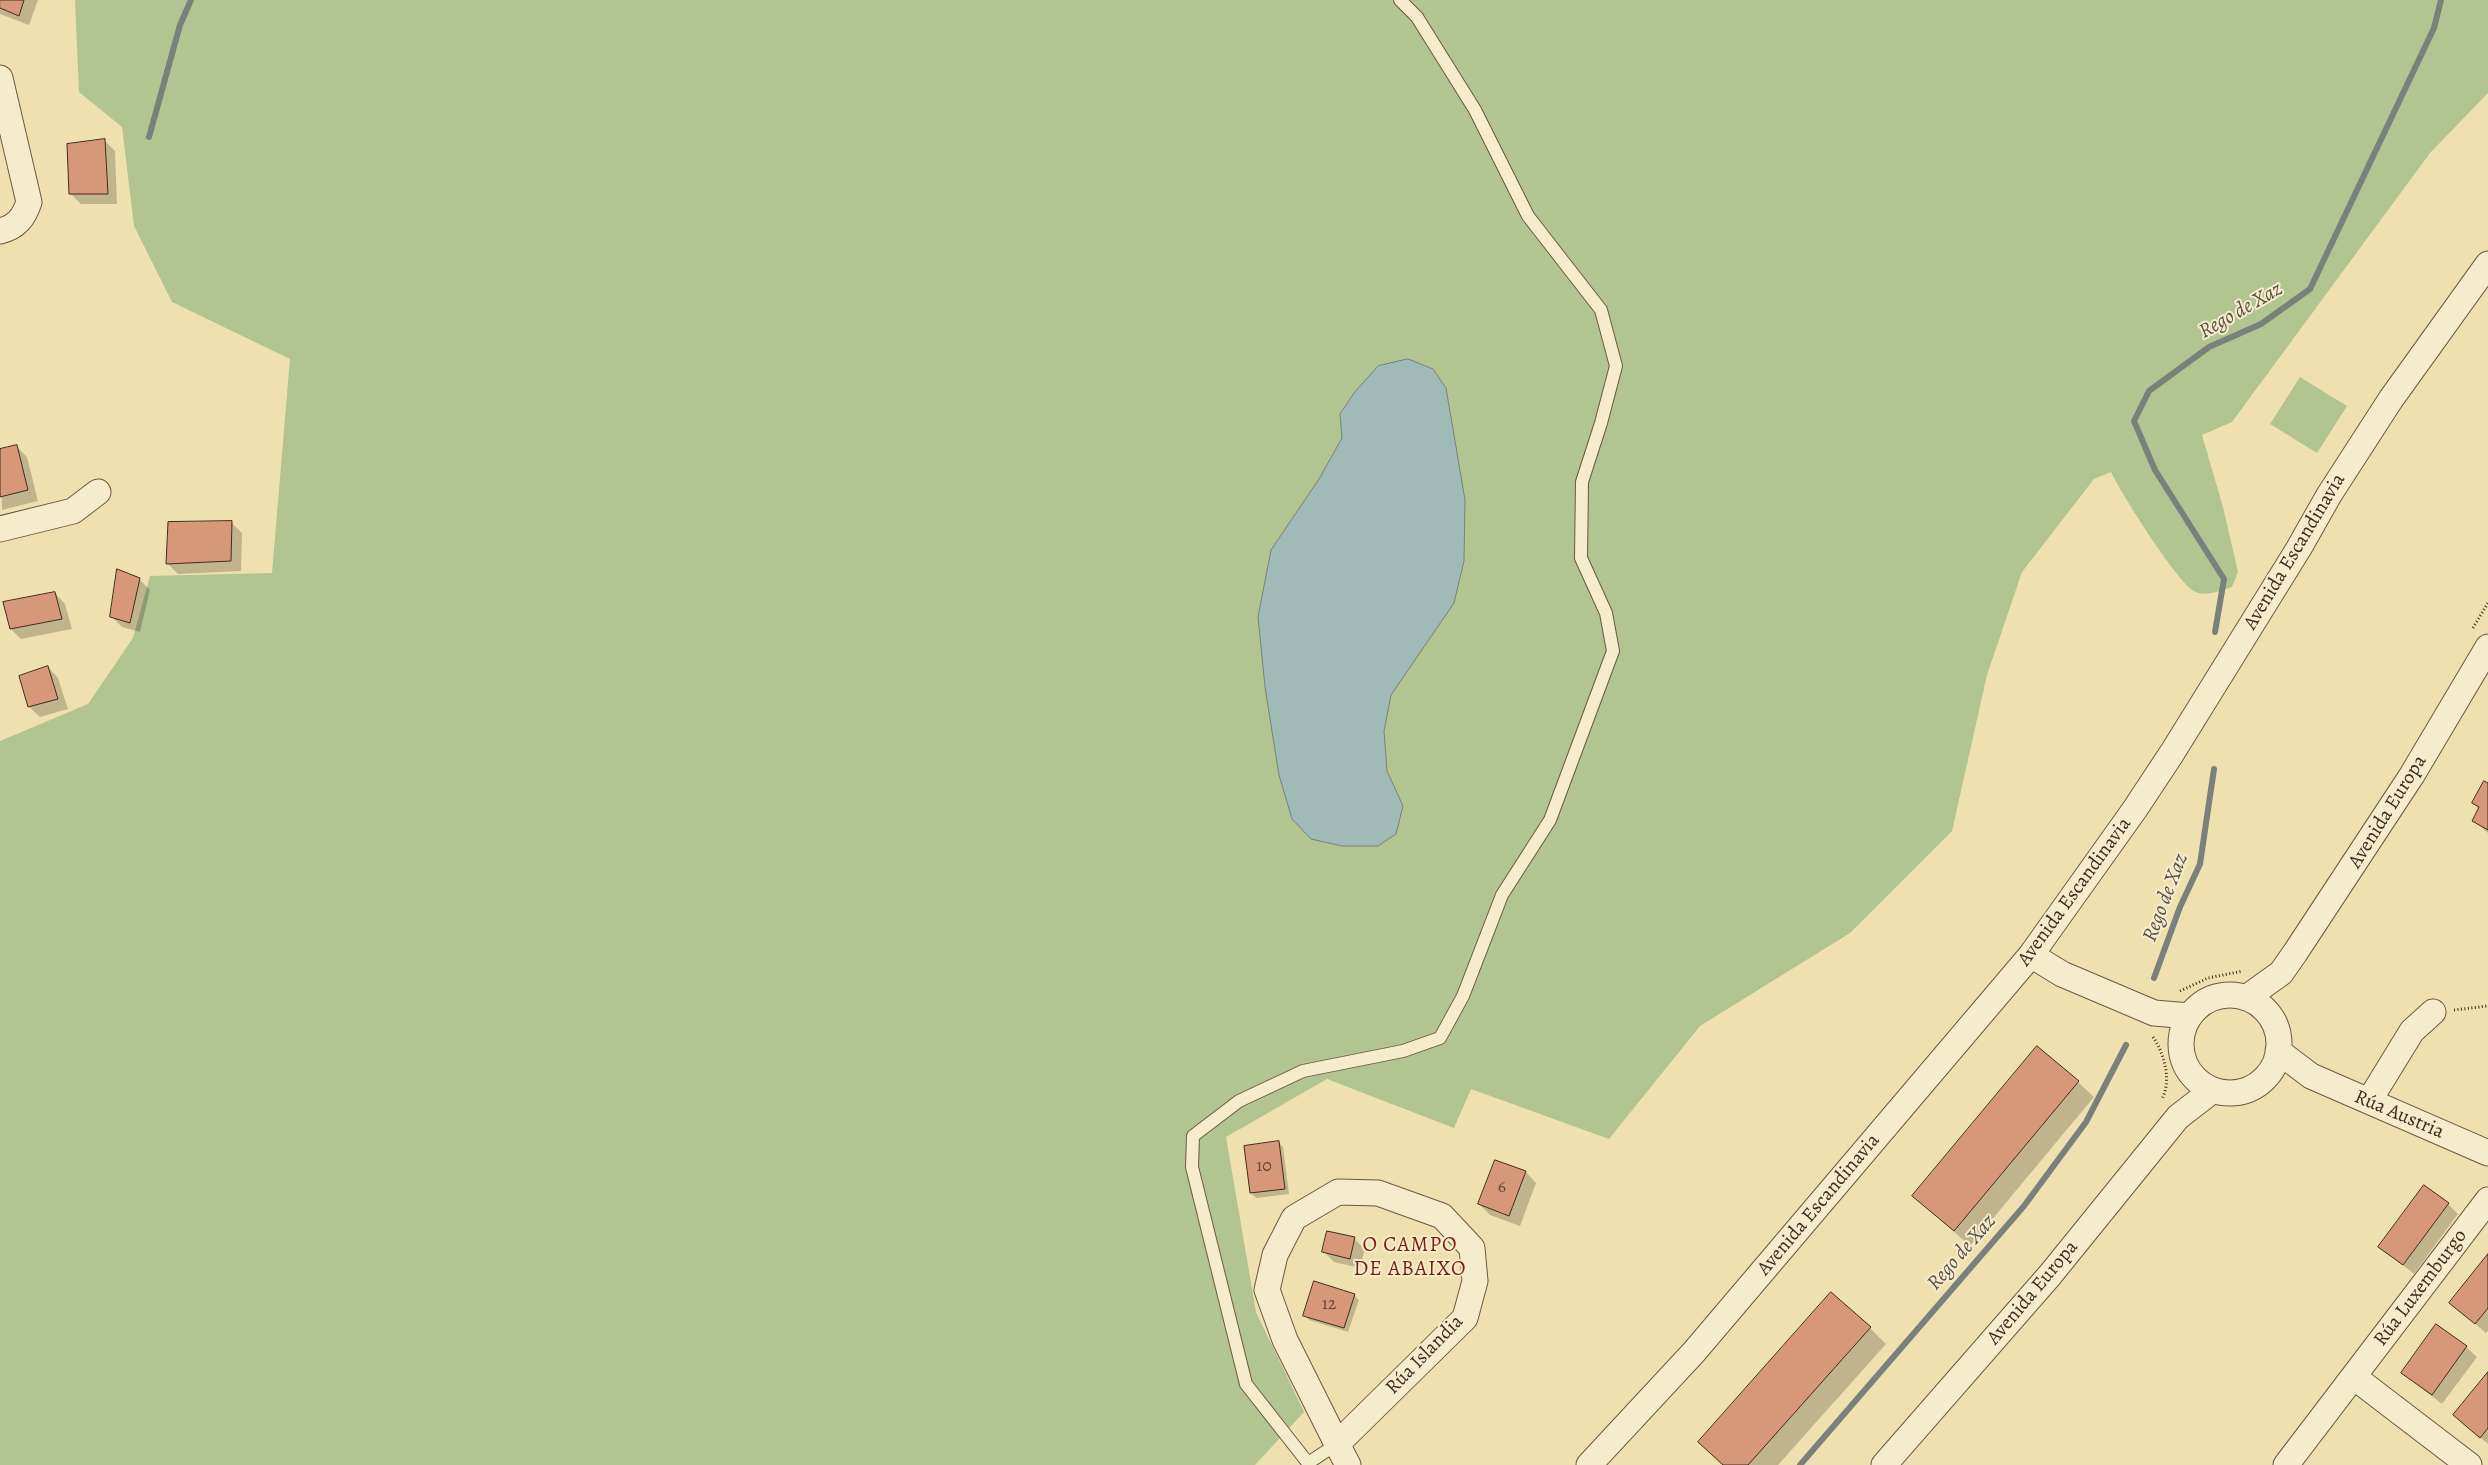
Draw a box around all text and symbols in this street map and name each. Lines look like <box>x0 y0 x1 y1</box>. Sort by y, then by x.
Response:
water label: Rego de Xaz <box>2195 277 2287 345</box>
street label: Avenida Escandinavia <box>2239 470 2351 634</box>
street label: Avenida Europa <box>2344 751 2432 873</box>
street label: Avenida Escandinavia <box>2013 813 2137 971</box>
water label: Rego de Xaz <box>2138 851 2194 945</box>
street label: Rúa Austria <box>2351 1085 2447 1145</box>
street label: Avenida Escandinavia <box>1753 1129 1885 1281</box>
house number: 10 <box>1256 1156 1272 1178</box>
house number: 6 <box>1498 1177 1506 1199</box>
water label: Rego de Xaz <box>1922 1210 2002 1296</box>
street label: Rúa Luxemburgo <box>2369 1225 2473 1351</box>
district label: O CAMPO DE ABAIXO <box>1352 1233 1468 1283</box>
street label: Avenida Europa <box>1982 1236 2084 1350</box>
house number: 12 <box>1322 1294 1336 1316</box>
street label: Rúa Islandia <box>1381 1310 1469 1400</box>

